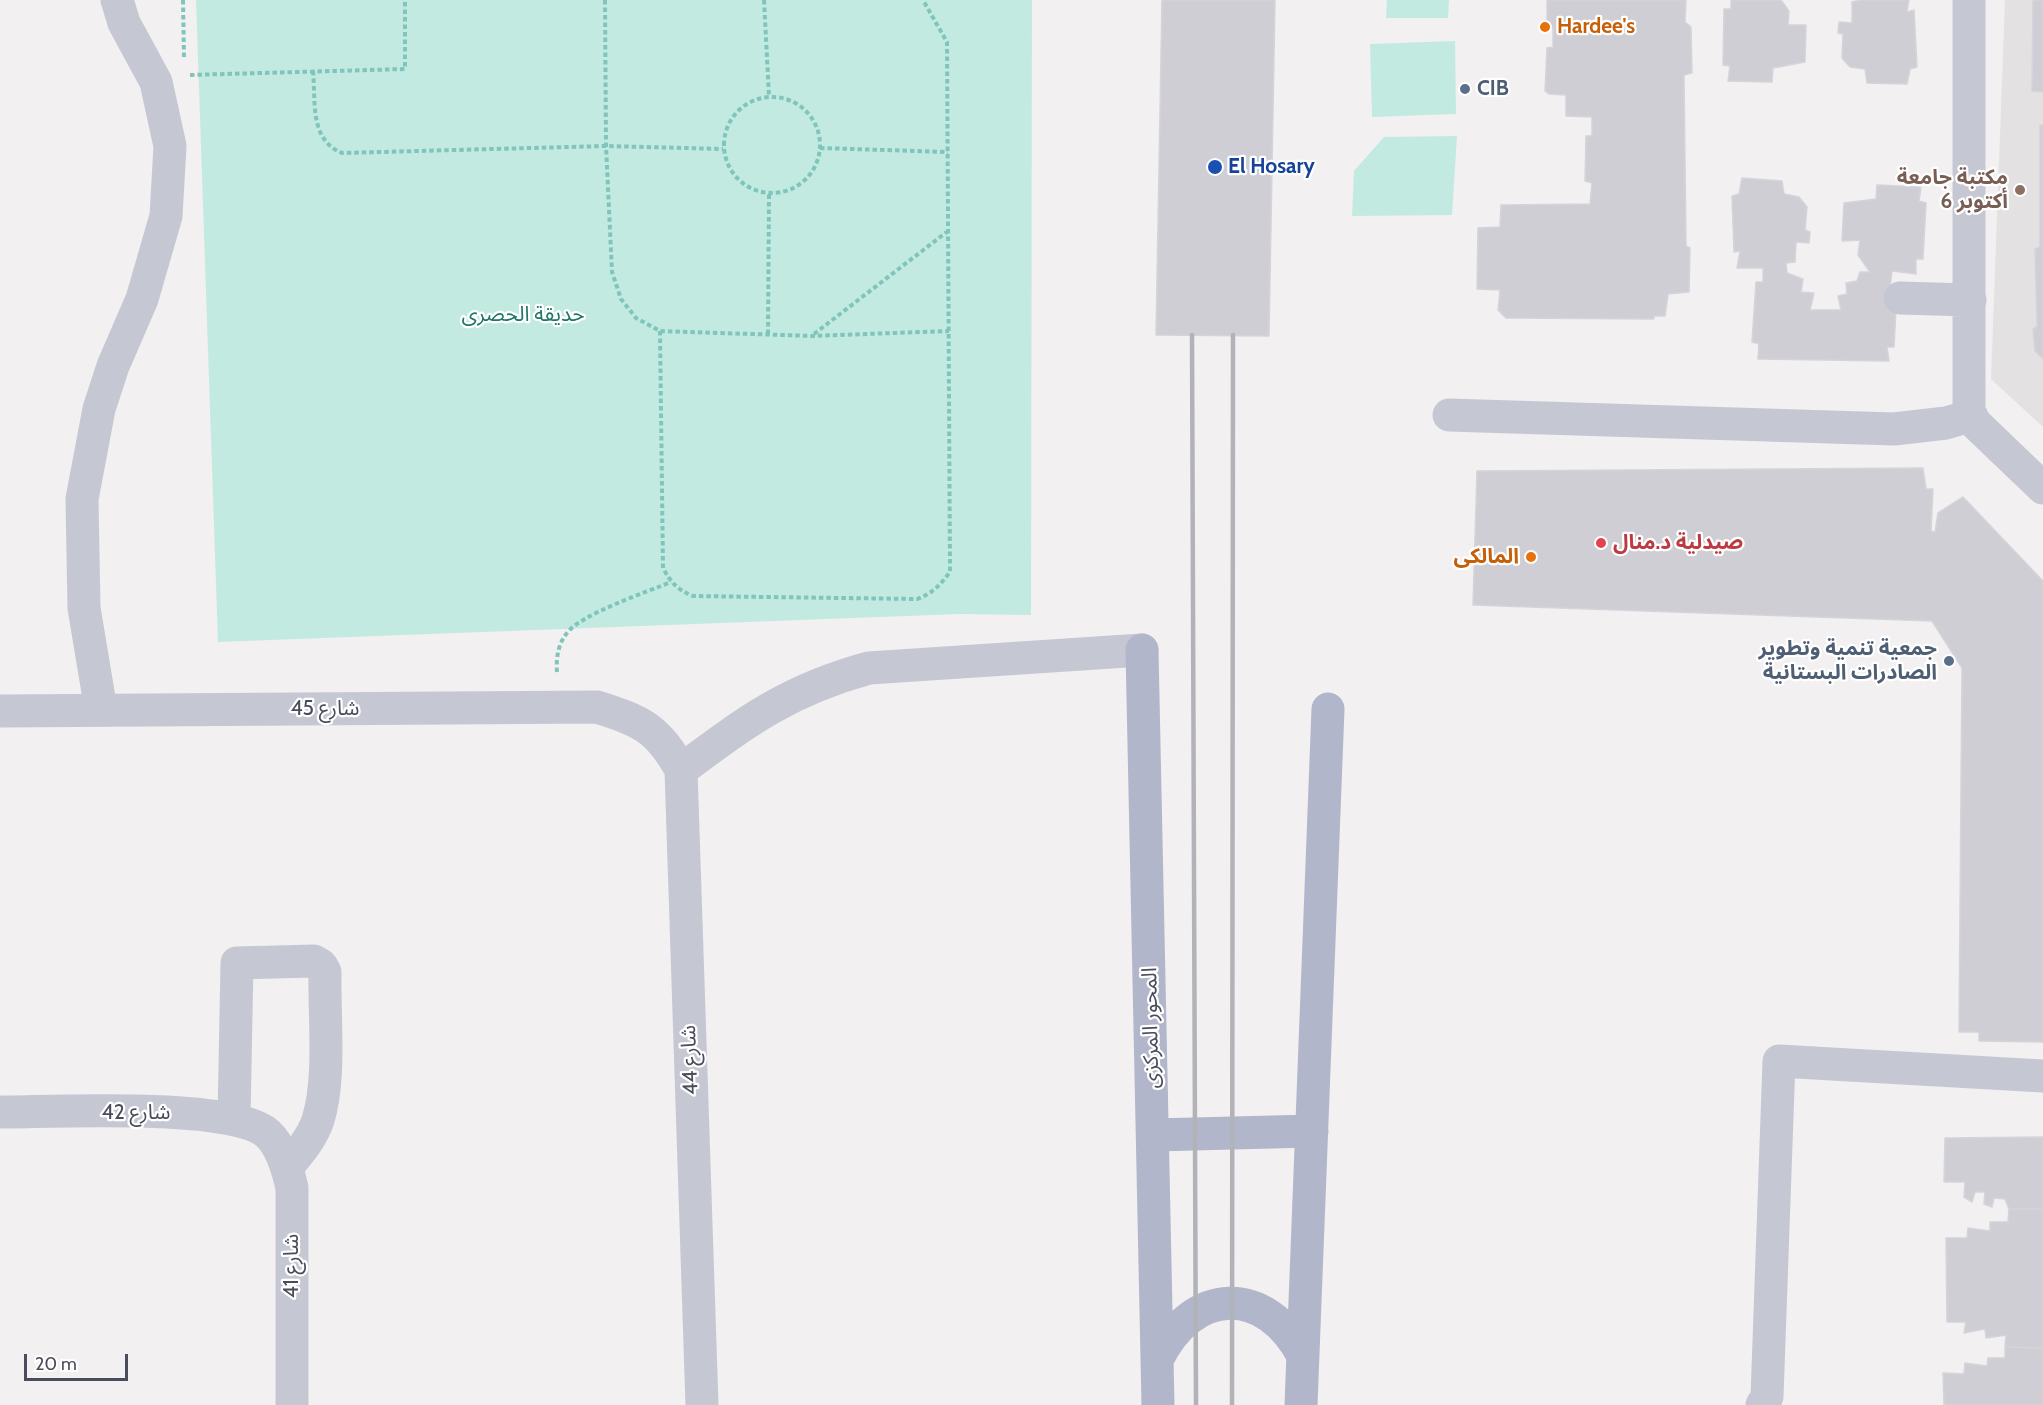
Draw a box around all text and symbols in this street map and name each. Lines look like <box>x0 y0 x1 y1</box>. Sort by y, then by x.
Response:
place label: Hardee's <box>1557 14 1635 40</box>
marker: Hardee's <box>1538 20 1552 34</box>
place label: CIB <box>1477 76 1509 102</box>
marker: CIB <box>1458 82 1472 96</box>
place label: El Hosary <box>1228 154 1315 180</box>
marker: El Hosary <box>1206 158 1224 176</box>
place label: مكتبة جامعة 6 أكتوبر <box>1897 165 2008 215</box>
marker: مكتبة جامعة 6 أكتوبر <box>2013 183 2027 197</box>
park label: حديقة الحصرى <box>461 302 585 328</box>
place label: صيدلية د.منال <box>1613 530 1743 556</box>
marker: صيدلية د.منال <box>1594 536 1608 550</box>
place label: المالكى <box>1454 544 1519 570</box>
marker: المالكى <box>1524 550 1538 564</box>
place label: جمعية تنمية وتطوير الصادرات البستانية <box>1758 636 1937 686</box>
marker: جمعية تنمية وتطوير الصادرات البستانية <box>1942 654 1956 668</box>
street label: شارع 45 <box>290 696 360 722</box>
street label: المحور المركزى <box>1137 967 1165 1089</box>
street label: شارع 44 <box>676 1025 704 1095</box>
street label: شارع 42 <box>102 1100 170 1126</box>
street label: شارع 41 <box>279 1234 305 1298</box>
scale bar <box>27 1342 130 1380</box>
text: 20 m <box>35 1353 77 1375</box>

